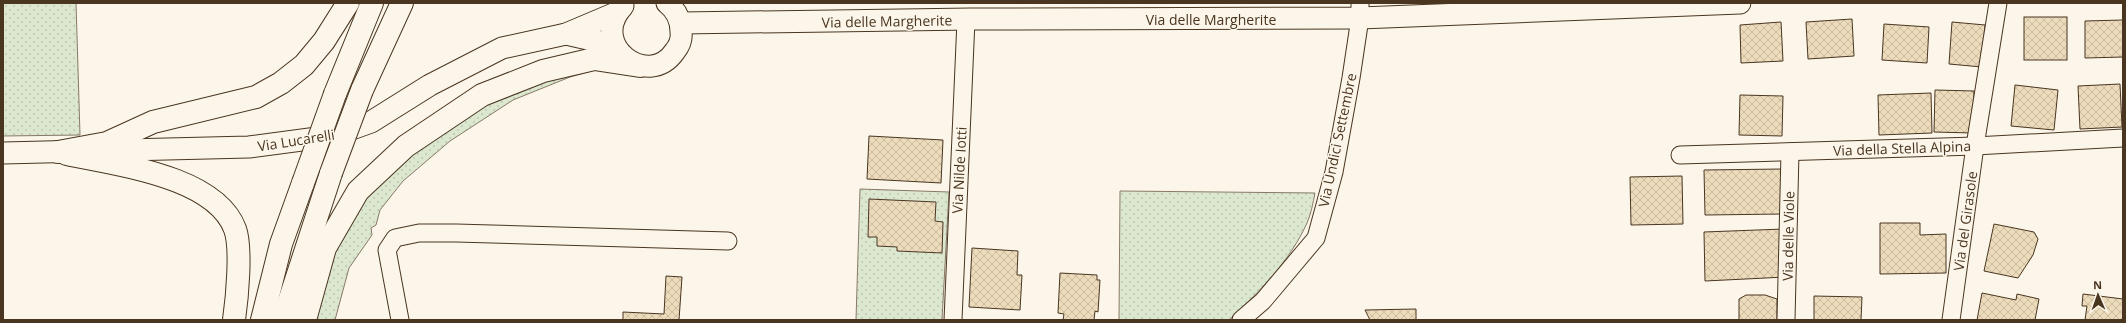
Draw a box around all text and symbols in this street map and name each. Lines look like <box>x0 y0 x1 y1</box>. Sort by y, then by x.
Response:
street label: Via delle Margherite <box>822 10 953 32</box>
street label: Via delle Margherite <box>1146 10 1276 29</box>
street label: Via Undici Settembre <box>1314 71 1361 209</box>
street label: Via Lucarelli <box>256 125 336 155</box>
street label: Via Nilde Iotti <box>947 126 971 214</box>
street label: Via della Stella Alpina <box>1833 136 1971 160</box>
street label: Via del Girasole <box>1949 170 1981 272</box>
street label: Via delle Viole <box>1778 191 1798 281</box>
north arrow <box>2078 275 2118 315</box>
text: N <box>2093 277 2102 292</box>

